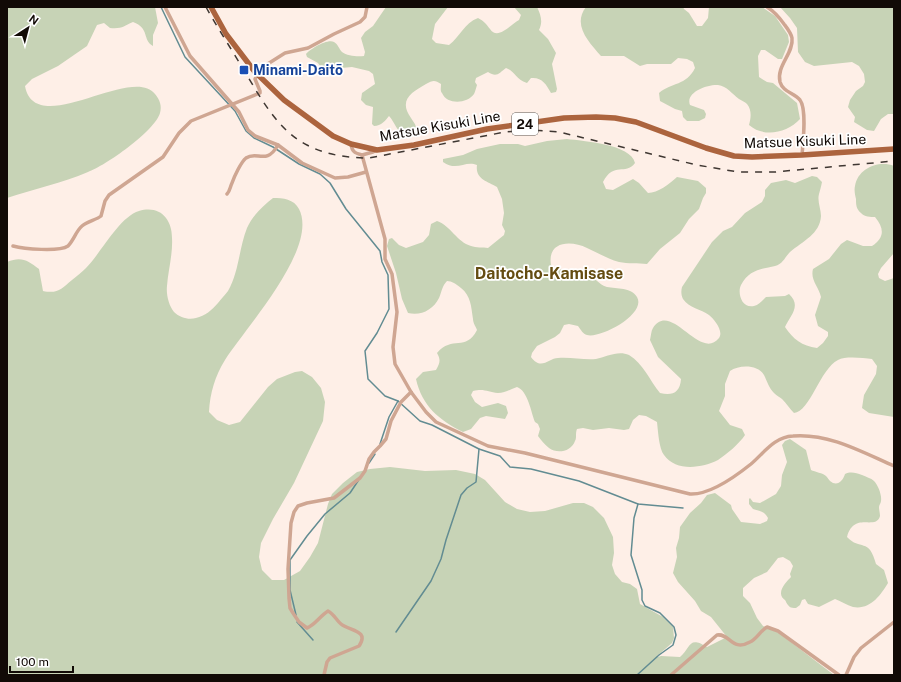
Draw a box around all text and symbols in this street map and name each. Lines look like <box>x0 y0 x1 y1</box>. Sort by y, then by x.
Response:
north arrow <box>8 8 48 48</box>
text: N <box>27 13 41 27</box>
place label: Minami-Daitō <box>253 62 343 78</box>
marker: Minami-Daitō <box>238 64 250 76</box>
street label: Matsue Kisuki Line <box>378 107 502 145</box>
road number: 24 <box>512 113 538 135</box>
street label: Matsue Kisuki Line <box>744 131 866 151</box>
district label: Daitocho-Kamisase <box>475 264 623 283</box>
scale bar <box>10 648 73 674</box>
text: 100 m <box>16 655 49 669</box>

